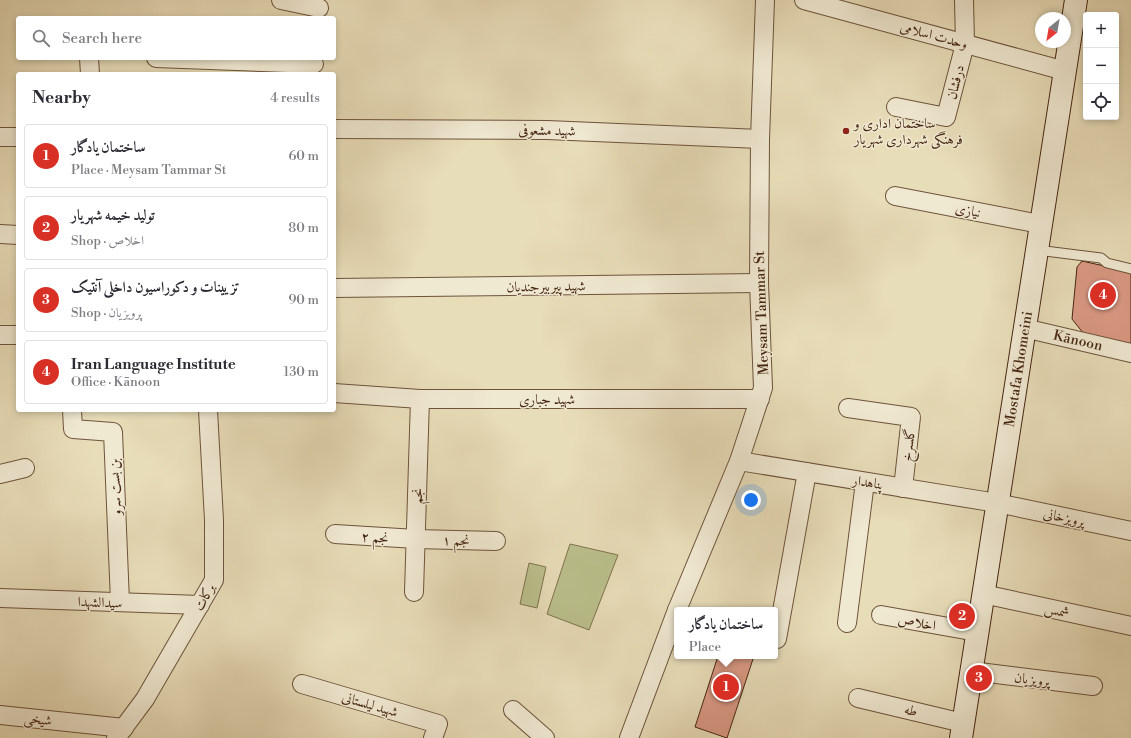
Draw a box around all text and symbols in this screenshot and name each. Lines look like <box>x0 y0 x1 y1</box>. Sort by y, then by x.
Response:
north arrow <box>1035 12 1071 48</box>
map controls <box>1083 12 1119 120</box>
button: + <box>1083 12 1119 48</box>
search box <box>16 16 336 60</box>
street label: وحدت اسلامی <box>898 18 970 54</box>
icon: search <box>30 27 52 49</box>
text: Search here <box>62 29 142 48</box>
button: − <box>1083 48 1119 84</box>
street label: درفشان <box>943 63 969 101</box>
button: locate <box>1083 84 1119 120</box>
text: Nearby <box>32 87 91 109</box>
text: 4 results <box>270 90 320 106</box>
place label: ساختمان اداری و فرهنگی شهرداری شهریار <box>852 115 963 149</box>
street label: شهید مشعوفی <box>518 121 576 141</box>
marker: ساختمان اداری و فرهنگی شهرداری شهریار <box>841 126 851 136</box>
text: ساختمان یادگار <box>71 138 146 157</box>
text: 1 <box>43 148 49 164</box>
text: 60 m <box>288 148 319 164</box>
text: Place · Meysam Tammar St <box>71 162 226 178</box>
street label: نیازی <box>953 200 982 222</box>
text: تولید خیمه شهریار <box>71 206 155 225</box>
text: 2 <box>42 220 50 236</box>
text: 80 m <box>288 220 319 236</box>
text: Shop · اخلاص <box>71 233 144 249</box>
street label: Meysam Tammar St <box>751 251 773 375</box>
street label: شهید پیربیرجندیان <box>506 277 586 298</box>
text: تزیینات و دکوراسیون داخلی آنتیک <box>71 278 240 297</box>
pin: 4 <box>1090 280 1116 310</box>
text: 3 <box>42 292 50 308</box>
text: 90 m <box>288 292 319 308</box>
text: Shop · پرویزیان <box>71 305 142 321</box>
street label: Mostafa Khomeini <box>1001 310 1037 428</box>
street label: Kānoon <box>1051 327 1105 356</box>
text: Iran Language Institute <box>71 355 236 374</box>
text: 4 <box>42 364 50 380</box>
text: 130 m <box>284 364 319 380</box>
text: Office · Kānoon <box>71 374 160 390</box>
street label: شهید جباری <box>519 391 575 409</box>
street label: گلسرخ <box>898 428 923 463</box>
street label: بن بست سرو <box>106 458 126 518</box>
street label: پناهدار <box>849 471 885 495</box>
street label: نجم <box>409 488 431 505</box>
your location <box>741 490 761 510</box>
street label: پرویزخانی <box>1041 505 1088 531</box>
street label: نجم ۲ <box>360 528 389 552</box>
street label: نجم ۱ <box>442 532 470 554</box>
street label: برکات <box>190 580 220 614</box>
street label: سیدالشهدا <box>77 593 123 613</box>
street label: شمس <box>1043 600 1071 622</box>
pin: 2 <box>949 601 975 631</box>
popup <box>674 607 778 659</box>
street label: اخلاص <box>896 611 937 635</box>
text: ساختمان یادگار <box>689 615 763 634</box>
text: Place <box>689 639 721 655</box>
pin: 3 <box>966 663 992 693</box>
street label: پرویزیان <box>1013 669 1052 691</box>
pin: 1 <box>713 672 739 702</box>
street label: شهید لیلستانی <box>340 688 400 722</box>
street label: طه <box>902 701 919 721</box>
street label: شیخی <box>23 710 53 730</box>

